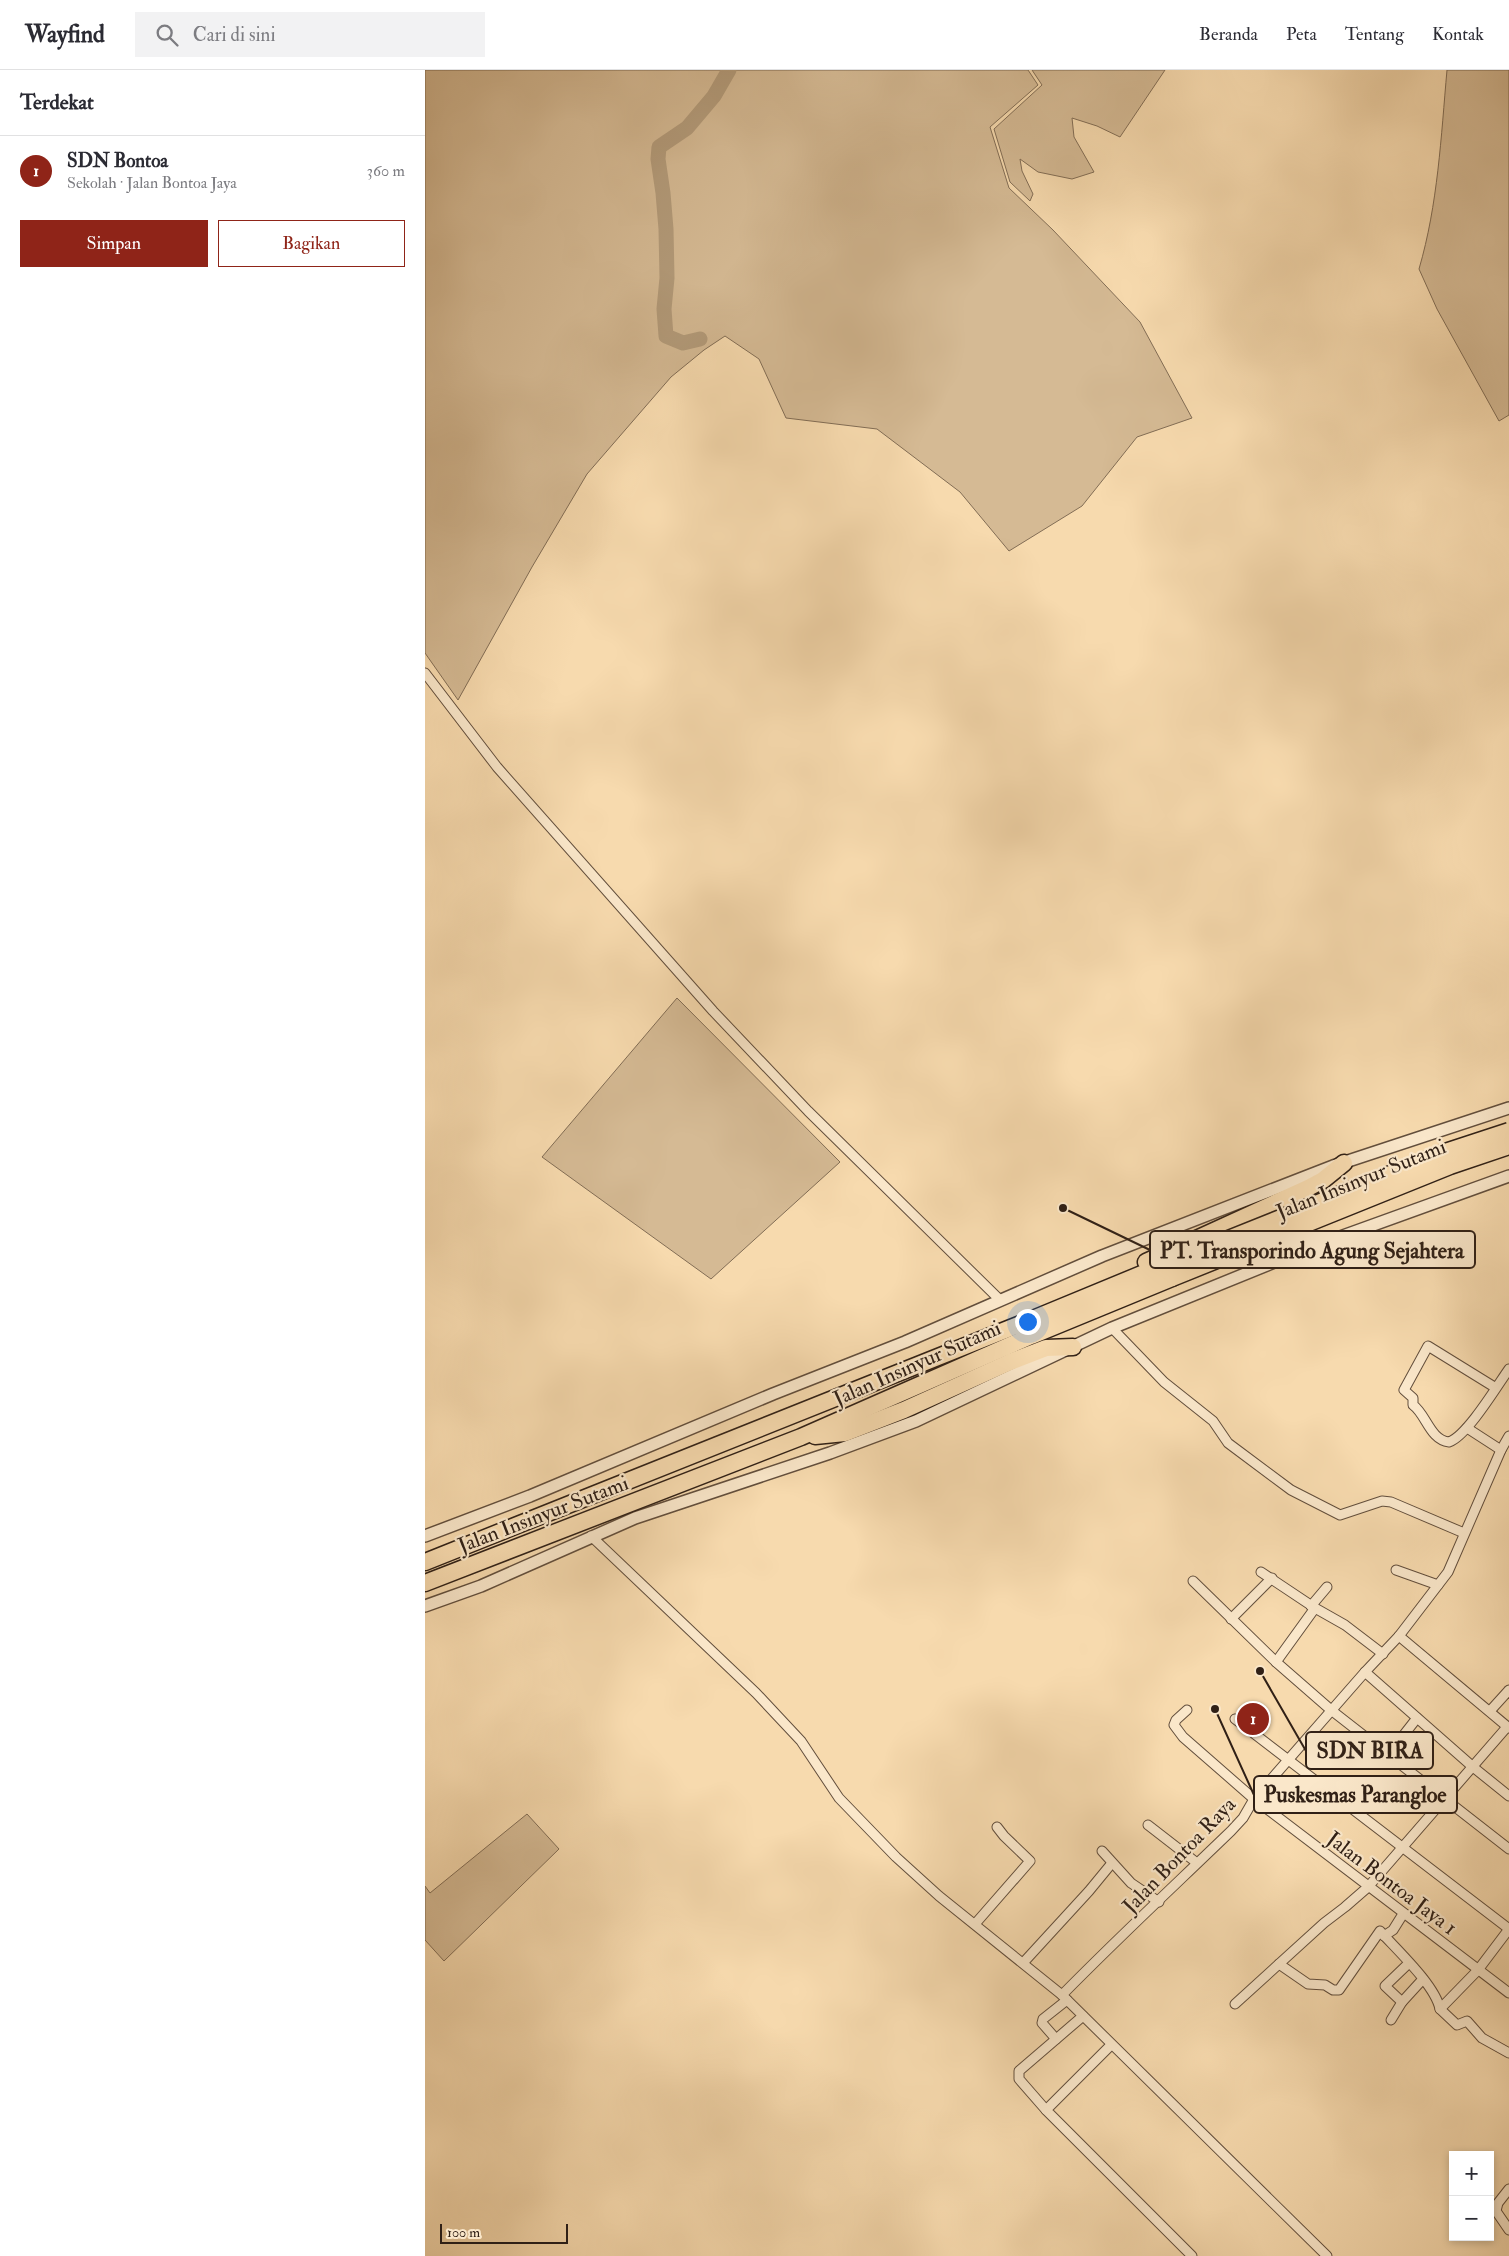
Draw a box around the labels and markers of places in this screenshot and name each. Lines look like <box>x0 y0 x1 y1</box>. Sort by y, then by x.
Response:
callout: PT. Transporindo Agung Sejahtera <box>1150 1231 1475 1268</box>
pin: 1 <box>1237 1700 1269 1738</box>
callout: SDN BIRA <box>1306 1732 1433 1769</box>
callout: Puskesmas Parangloe <box>1254 1776 1457 1813</box>

